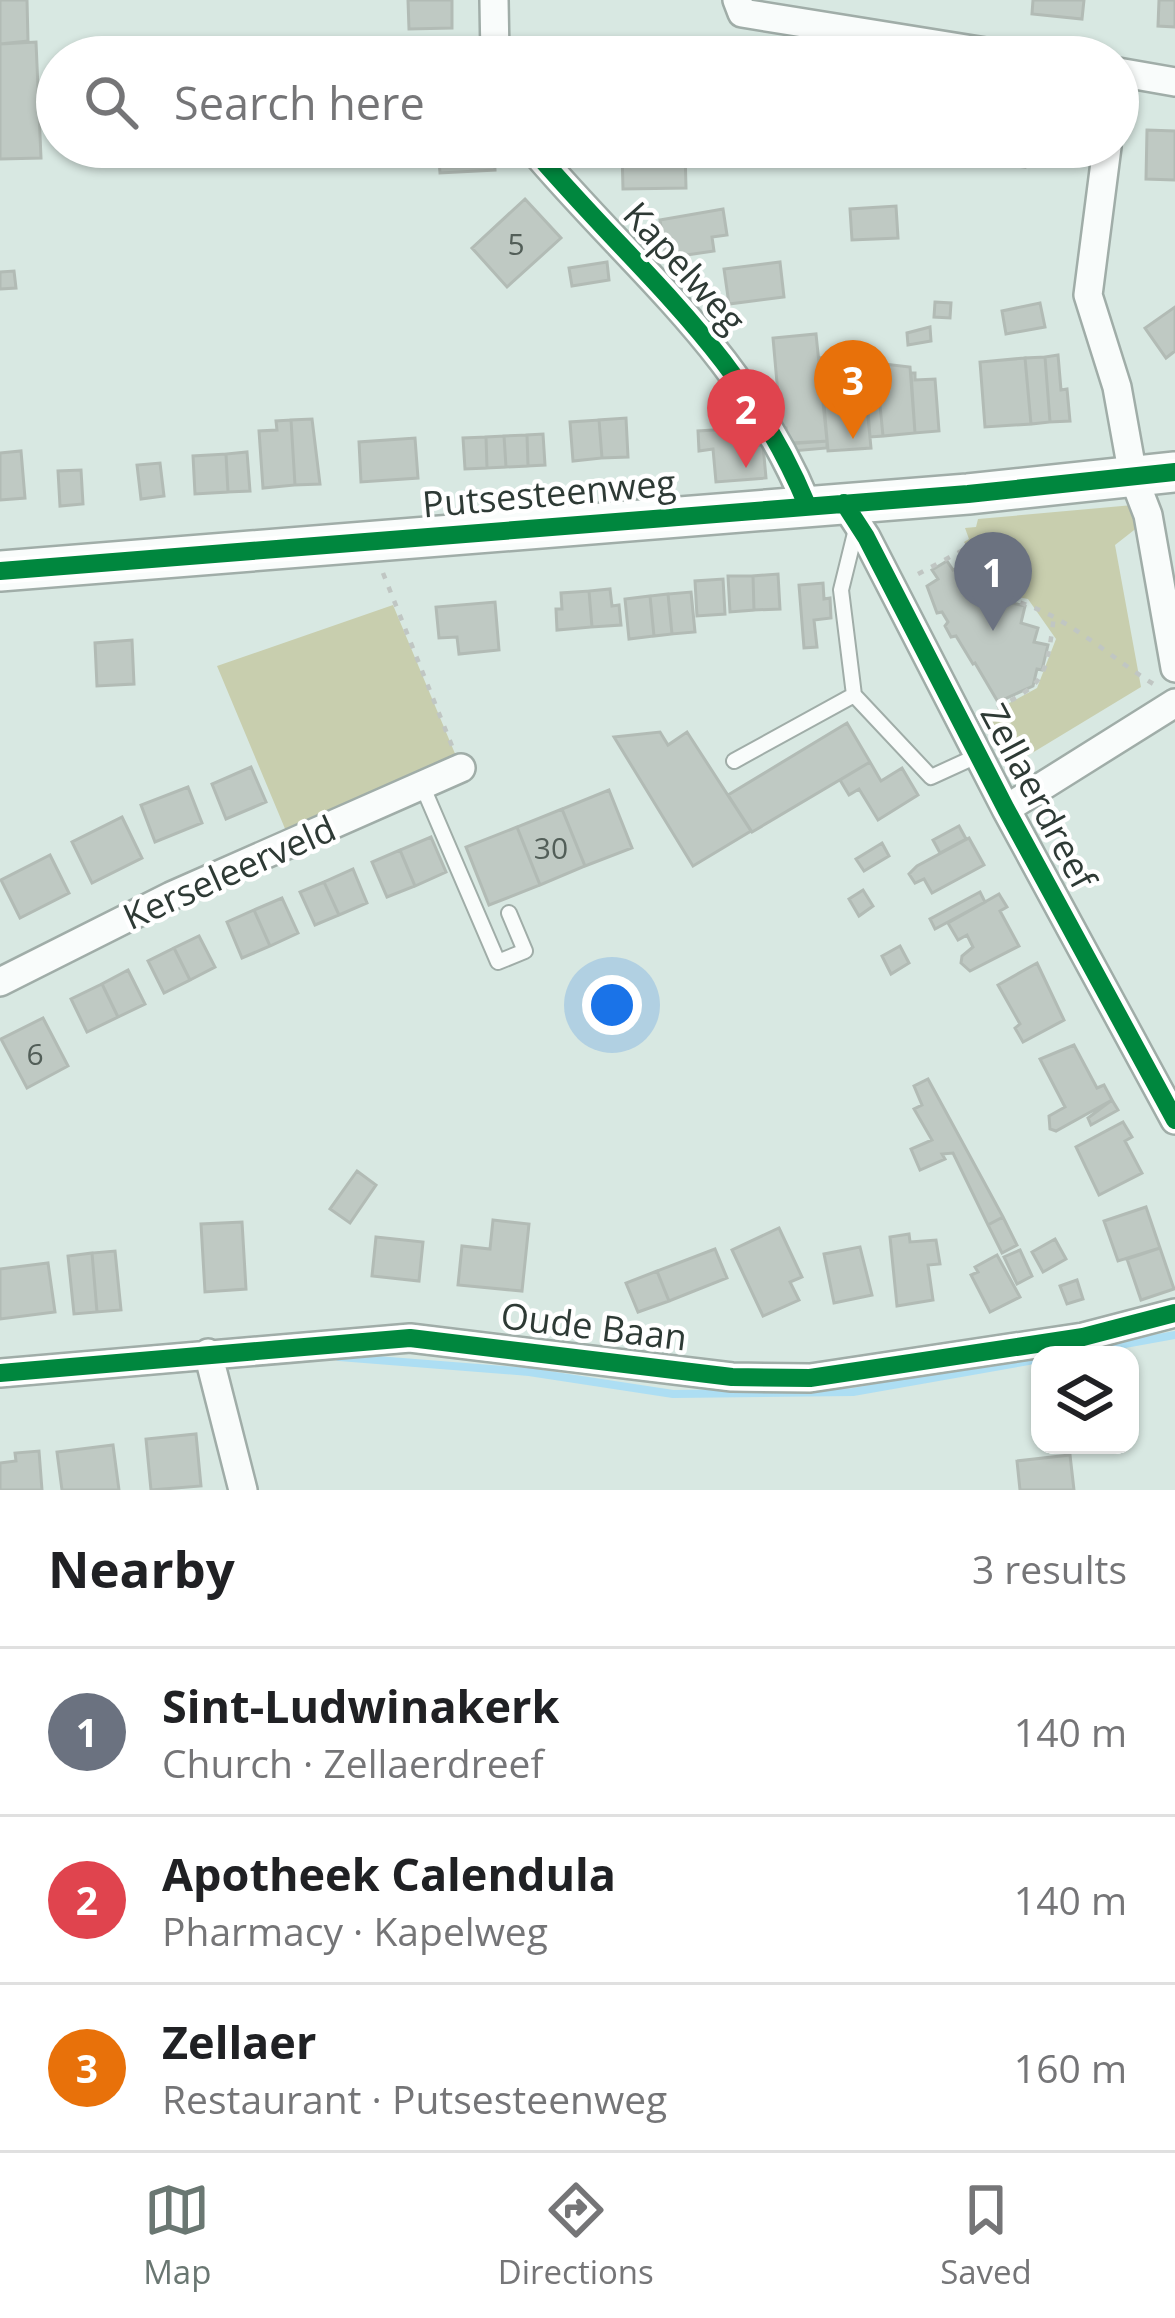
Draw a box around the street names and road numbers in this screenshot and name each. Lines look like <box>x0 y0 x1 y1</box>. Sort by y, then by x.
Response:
street label: Kapelweg <box>613 191 757 343</box>
street label: Putsesteenweg <box>420 458 678 528</box>
street label: Zellaerdreef <box>970 695 1109 899</box>
street label: Kerseleerveld <box>115 803 343 941</box>
street label: Oude Baan <box>498 1290 690 1362</box>

